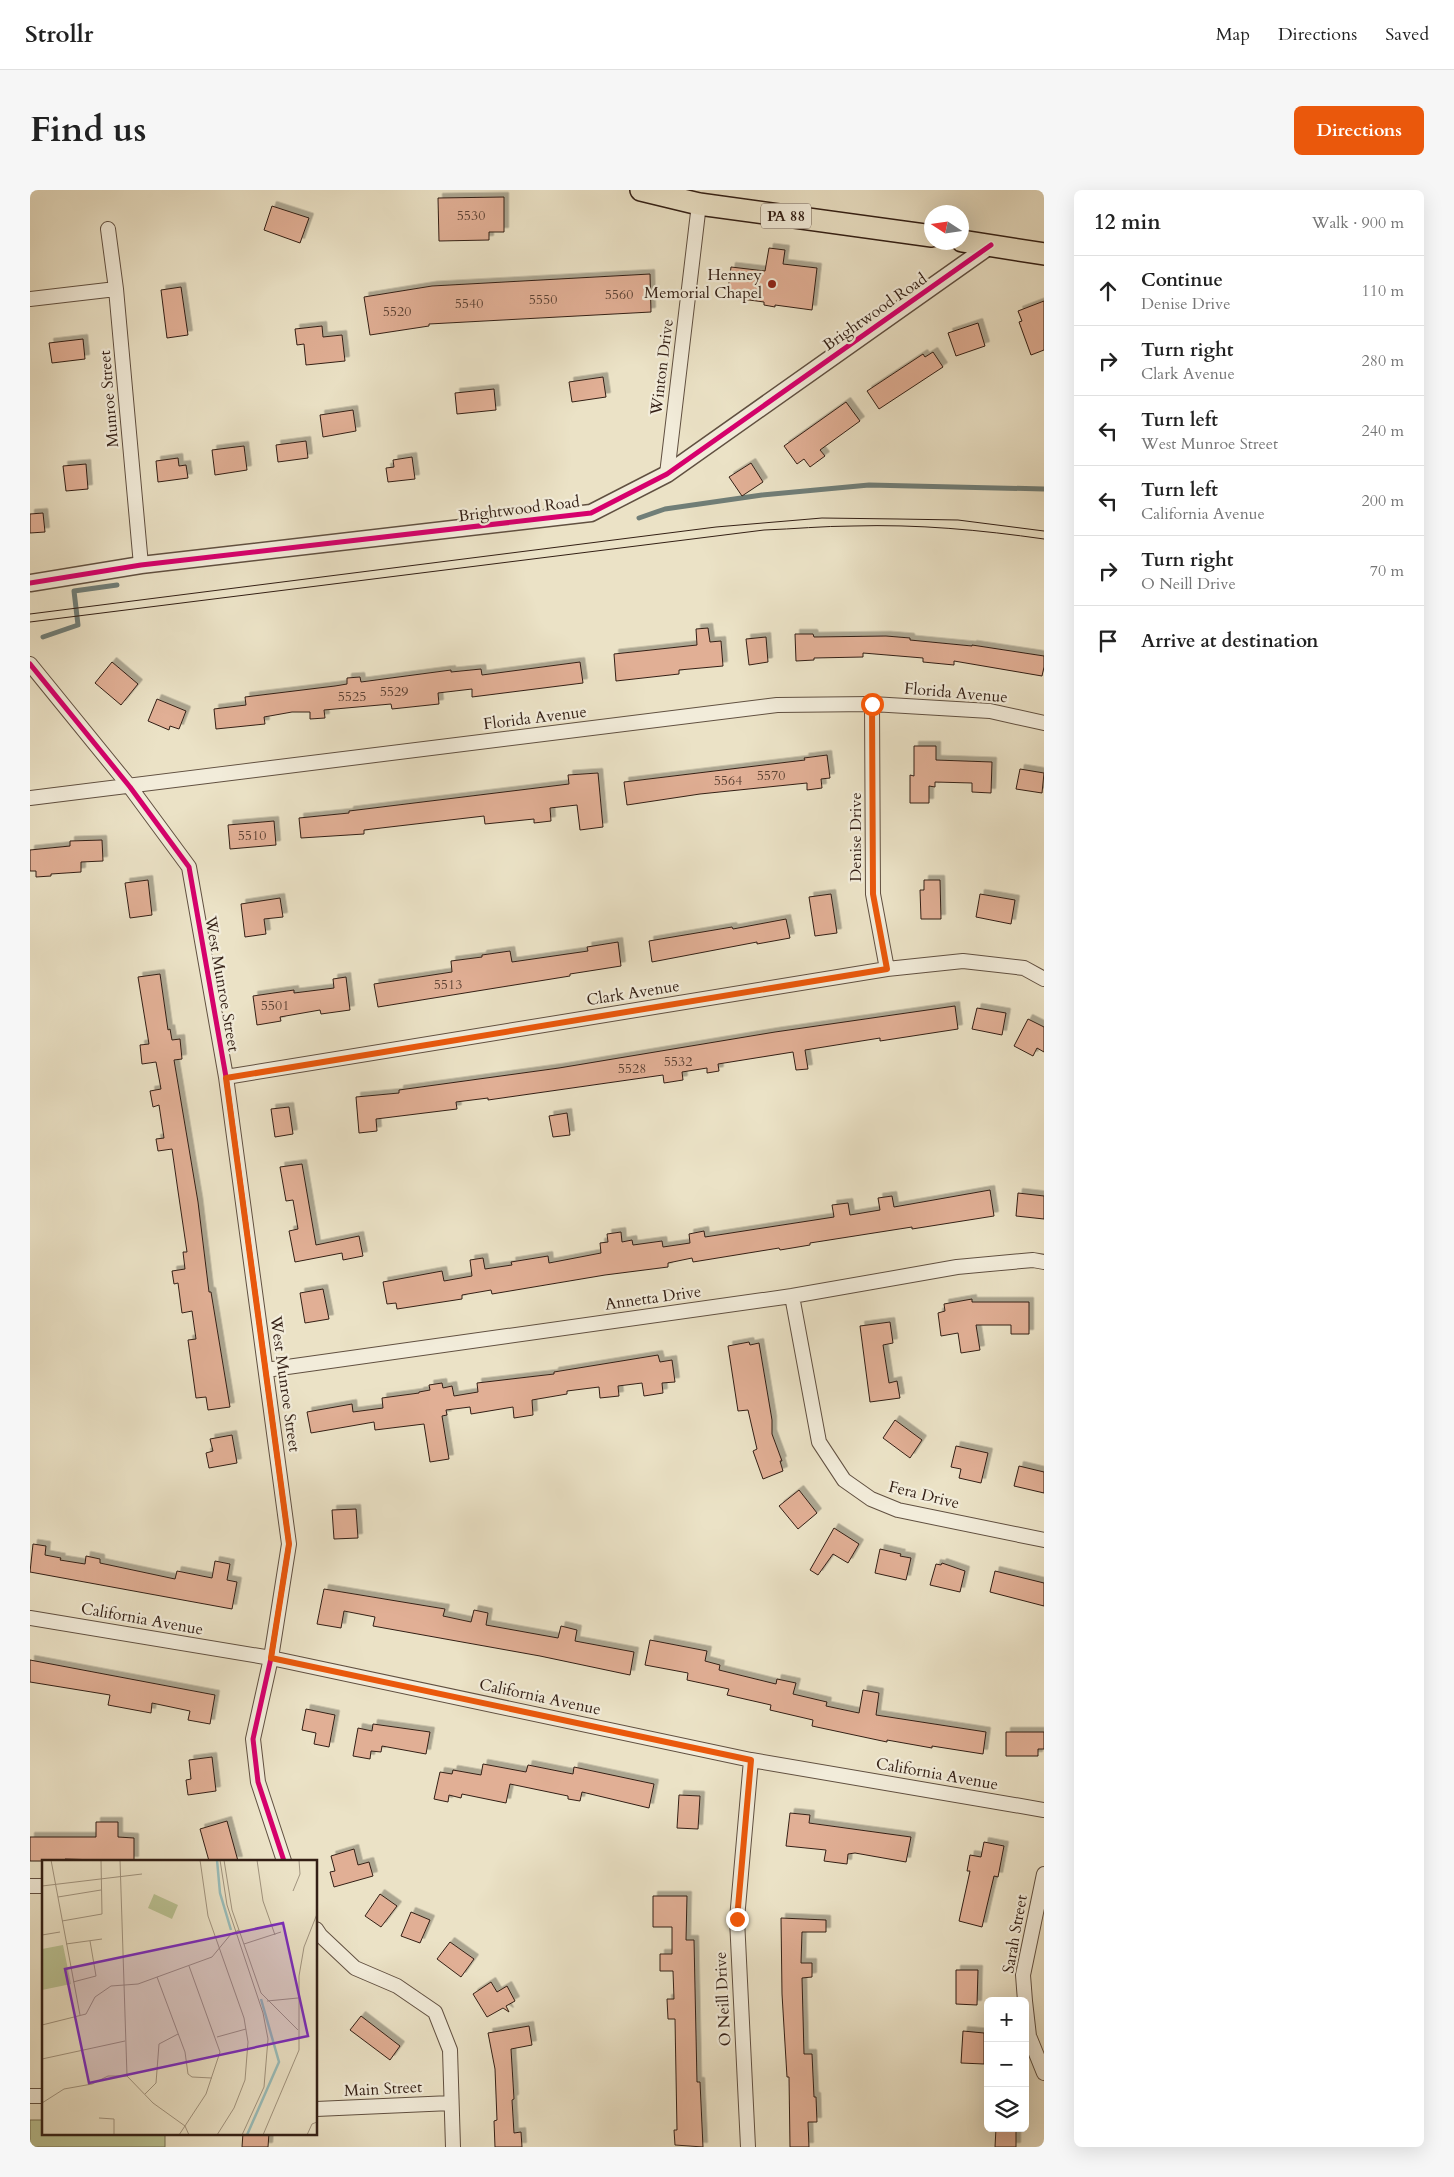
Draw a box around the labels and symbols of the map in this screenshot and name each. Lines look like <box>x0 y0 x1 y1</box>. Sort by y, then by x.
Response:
road number: PA 88 <box>761 204 811 228</box>
north arrow <box>924 205 969 250</box>
house number: 5530 <box>457 206 485 225</box>
place label: Henney Memorial Chapel <box>644 264 763 304</box>
street label: Brightwood Road <box>819 268 932 356</box>
marker: Henney Memorial Chapel <box>766 278 778 290</box>
house number: 5560 <box>605 285 633 304</box>
house number: 5550 <box>529 290 557 309</box>
house number: 5540 <box>455 294 483 313</box>
house number: 5520 <box>383 302 411 321</box>
street label: Winton Drive <box>645 317 679 418</box>
street label: Munroe Street <box>94 349 124 449</box>
street label: Brightwood Road <box>457 491 581 527</box>
street label: Florida Avenue <box>903 678 1009 708</box>
house number: 5529 <box>380 682 408 701</box>
house number: 5525 <box>338 687 366 706</box>
route start <box>861 693 884 716</box>
street label: Florida Avenue <box>482 701 588 735</box>
house number: 5570 <box>757 766 785 785</box>
house number: 5564 <box>714 771 742 790</box>
street label: Denise Drive <box>845 792 867 882</box>
house number: 5510 <box>238 826 266 845</box>
street label: West Munroe Street <box>199 914 245 1053</box>
house number: 5513 <box>434 975 462 994</box>
street label: Clark Avenue <box>585 975 681 1011</box>
house number: 5501 <box>261 996 289 1015</box>
house number: 5532 <box>664 1052 692 1071</box>
house number: 5528 <box>618 1059 646 1078</box>
street label: Annetta Drive <box>604 1280 702 1316</box>
street label: West Munroe Street <box>264 1314 305 1453</box>
street label: Fera Drive <box>886 1476 962 1514</box>
street label: California Avenue <box>79 1597 205 1641</box>
street label: California Avenue <box>477 1673 603 1721</box>
street label: California Avenue <box>874 1752 1000 1796</box>
inset map <box>42 1860 318 2134</box>
street label: Sarah Street <box>997 1893 1033 1975</box>
route end <box>726 1908 749 1931</box>
street label: O Neill Drive <box>710 1951 736 2047</box>
street label: Main Street <box>343 2076 423 2102</box>

